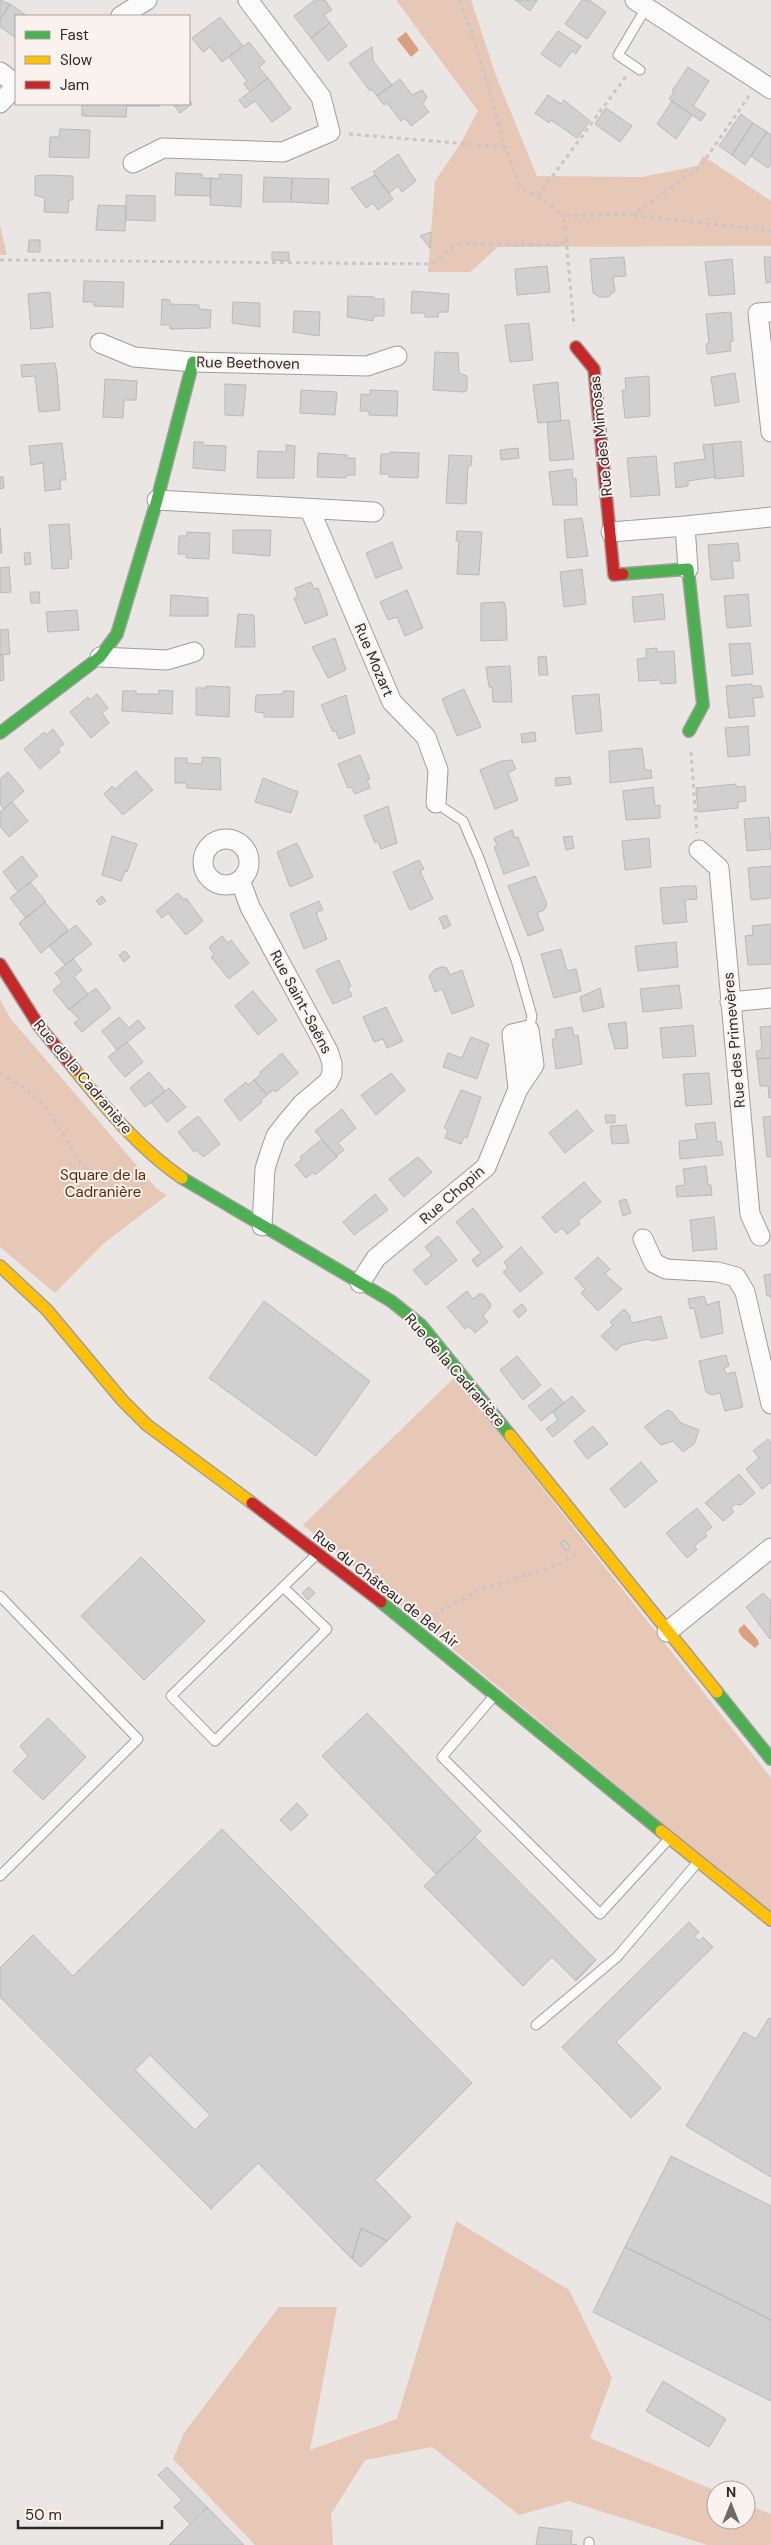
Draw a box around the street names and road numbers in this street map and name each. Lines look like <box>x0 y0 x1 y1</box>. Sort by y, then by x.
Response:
street label: Rue Beethoven <box>196 352 300 374</box>
street label: Rue des Mimosas <box>585 375 617 497</box>
street label: Rue Mozart <box>350 620 398 700</box>
street label: Rue Saint-Saëns <box>265 947 337 1057</box>
street label: Rue des Primevères <box>718 971 750 1109</box>
street label: Rue de la Cadranière <box>29 1015 137 1139</box>
street label: Rue Chopin <box>415 1161 489 1229</box>
street label: Rue de la Cadranière <box>400 1309 510 1431</box>
street label: Rue du Château de Bel Air <box>309 1526 464 1653</box>

